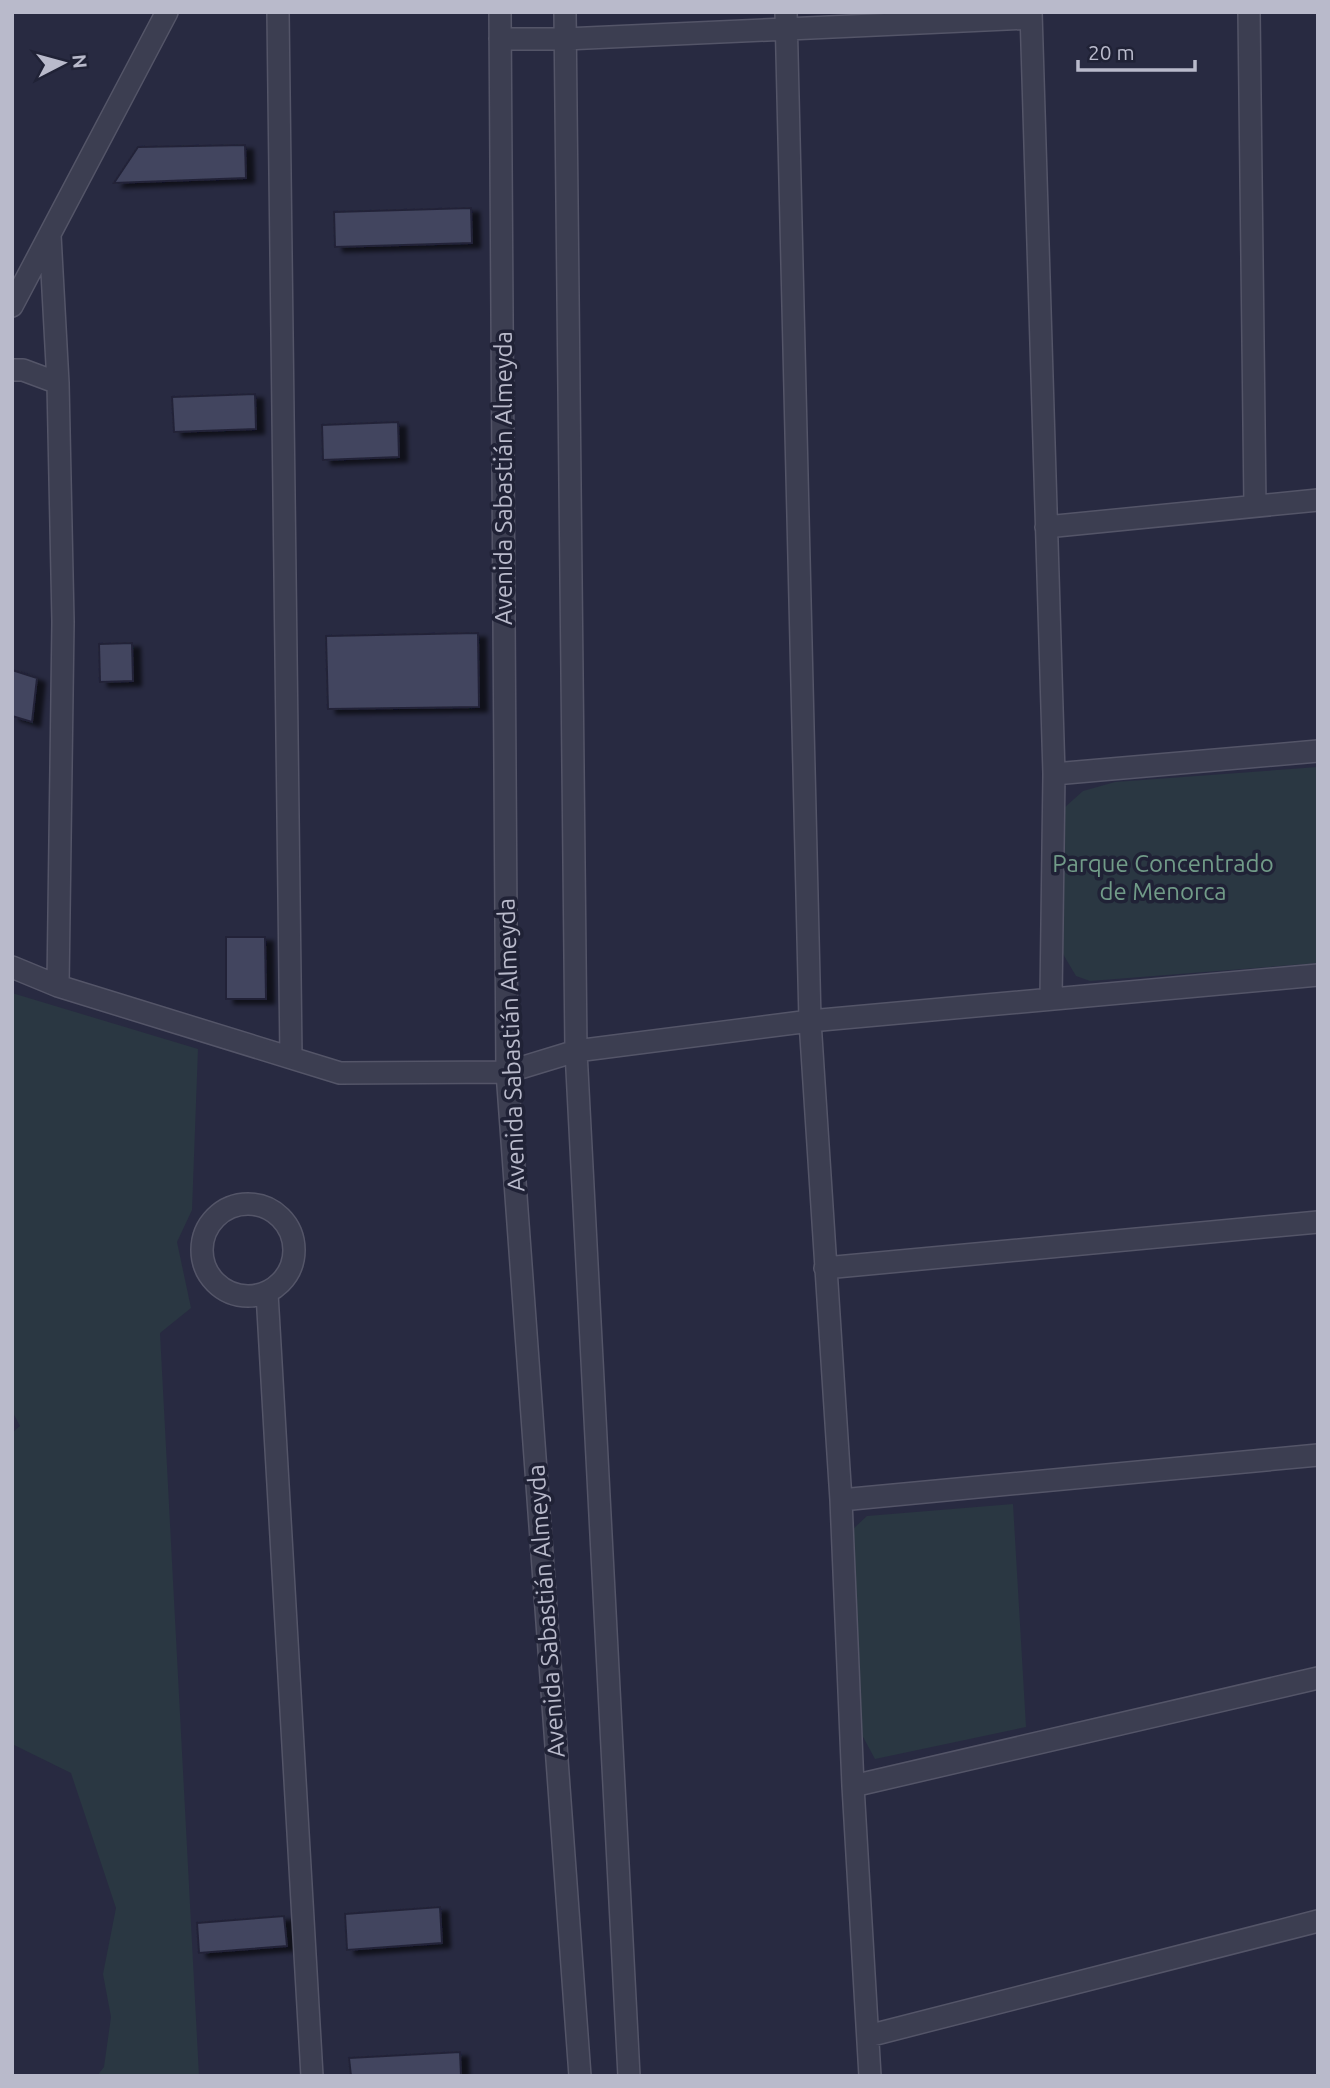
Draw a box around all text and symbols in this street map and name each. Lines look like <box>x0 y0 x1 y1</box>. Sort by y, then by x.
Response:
north arrow <box>28 28 98 98</box>
scale bar <box>1078 28 1195 72</box>
text: 20 m <box>1088 40 1135 64</box>
text: N <box>68 53 92 69</box>
street label: Avenida Sabastián Almeyda <box>490 331 517 625</box>
park label: Parque Concentrado de Menorca <box>1052 850 1274 905</box>
street label: Avenida Sabastián Almeyda <box>492 898 530 1192</box>
street label: Avenida Sabastián Almeyda <box>522 1463 570 1759</box>

